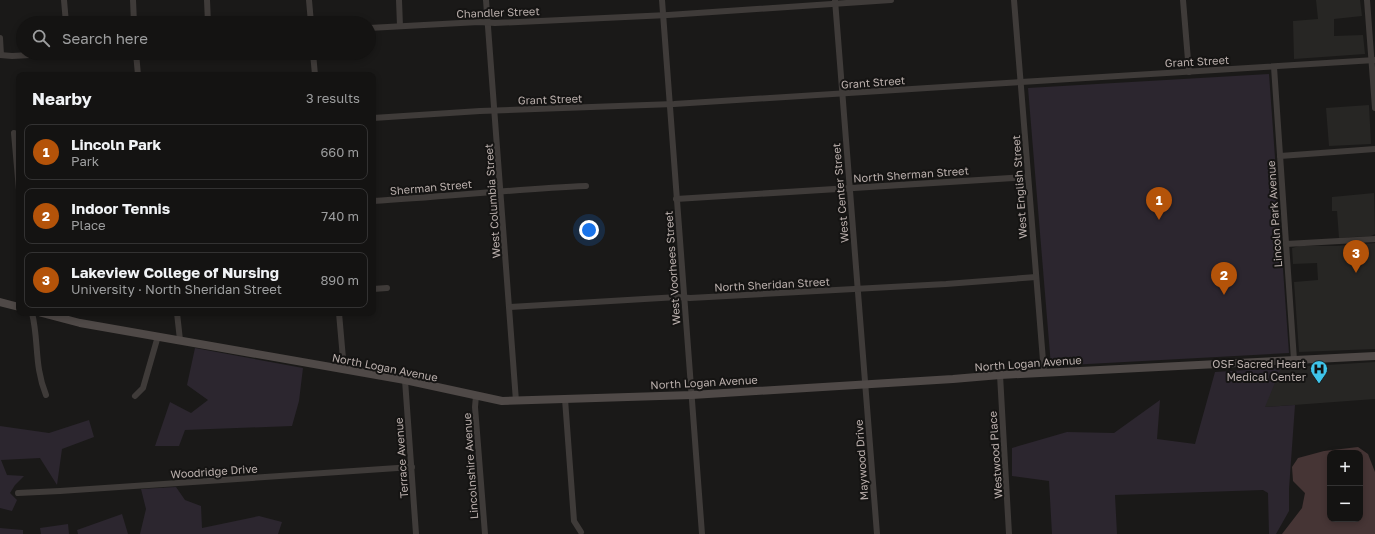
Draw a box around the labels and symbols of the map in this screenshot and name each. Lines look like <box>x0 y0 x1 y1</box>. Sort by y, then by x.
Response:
street label: Chandler Street <box>456 4 540 20</box>
street label: Grant Street <box>1164 53 1230 69</box>
street label: Grant Street <box>840 73 906 91</box>
street label: Grant Street <box>518 91 582 107</box>
street label: West English Street <box>1009 135 1029 239</box>
street label: West Center Street <box>829 142 851 244</box>
street label: West Columbia Street <box>482 143 502 259</box>
street label: Lincoln Park Avenue <box>1264 160 1284 268</box>
street label: North Sherman Street <box>853 163 969 185</box>
street label: Sherman Street <box>389 177 473 197</box>
pin: 1 <box>1146 187 1172 220</box>
street label: West Voorhees Street <box>662 211 682 325</box>
your location <box>579 220 599 240</box>
pin: 3 <box>1343 240 1369 273</box>
pin: 2 <box>1211 262 1237 295</box>
street label: North Sheridan Street <box>714 274 830 294</box>
street label: North Logan Avenue <box>331 350 439 384</box>
street label: North Logan Avenue <box>974 353 1082 373</box>
place label: OSF Sacred Heart Medical Center <box>1212 357 1307 383</box>
hospital icon: OSF Sacred Heart Medical Center <box>1309 359 1329 384</box>
street label: North Logan Avenue <box>650 373 758 391</box>
street label: Westwood Place <box>985 411 1005 499</box>
street label: Lincolnshire Avenue <box>460 412 480 520</box>
street label: Terrace Avenue <box>392 417 410 499</box>
street label: Maywood Drive <box>852 419 870 501</box>
street label: Woodridge Drive <box>170 461 258 481</box>

